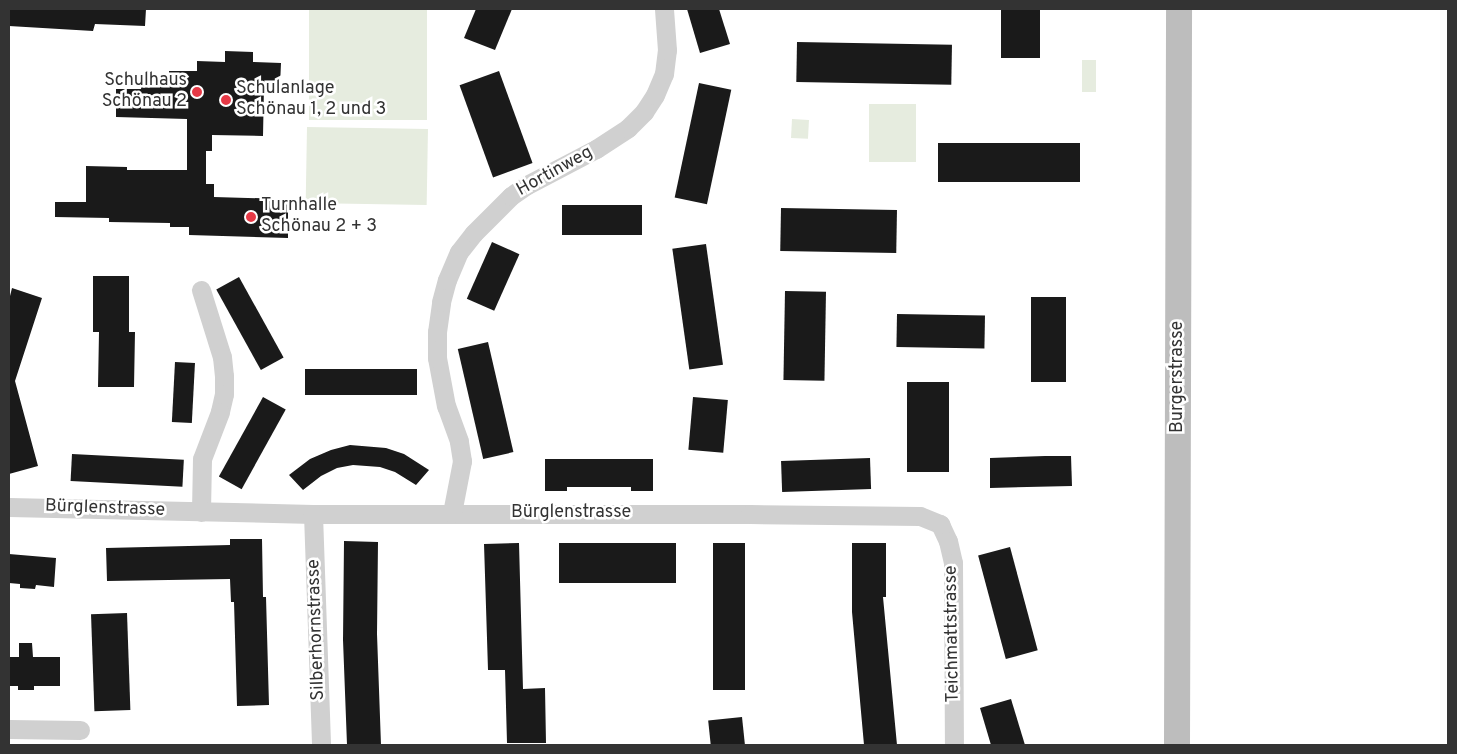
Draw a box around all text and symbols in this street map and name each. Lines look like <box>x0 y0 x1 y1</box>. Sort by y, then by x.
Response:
place label: Schulhaus Schönau 2 <box>102 71 187 114</box>
place label: Schulanlage Schönau 1, 2 und 3 <box>236 79 386 122</box>
marker: Schulhaus Schönau 2 <box>191 86 203 98</box>
marker: Schulanlage Schönau 1, 2 und 3 <box>220 94 232 106</box>
street label: Hortinweg <box>513 142 597 202</box>
place label: Turnhalle Schönau 2 + 3 <box>261 196 377 238</box>
marker: Turnhalle Schönau 2 + 3 <box>245 211 257 223</box>
street label: Burgerstrasse <box>1167 321 1189 433</box>
street label: Bürglenstrasse <box>45 496 165 522</box>
street label: Bürglenstrasse <box>511 502 631 524</box>
street label: Silberhornstrasse <box>304 559 330 701</box>
street label: Teichmattstrasse <box>941 565 965 703</box>

